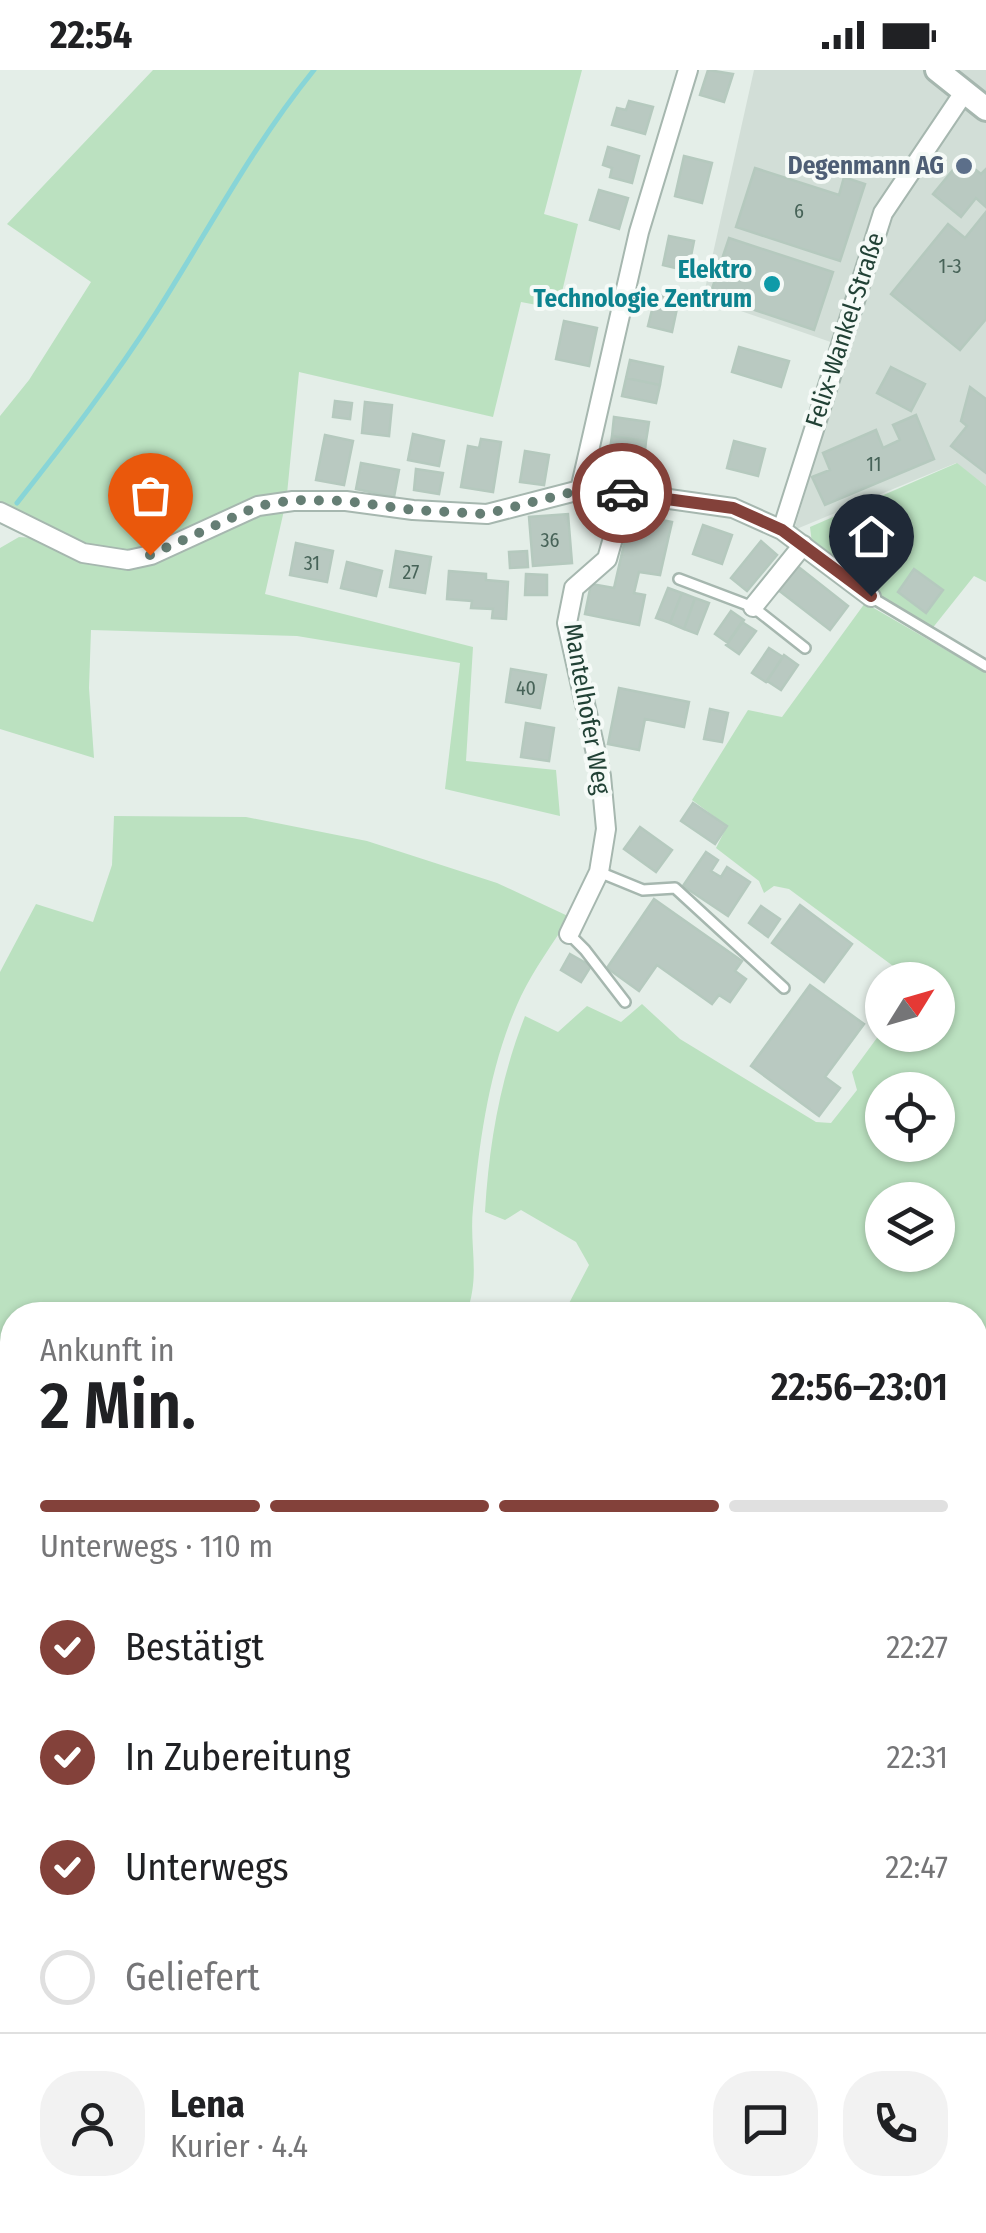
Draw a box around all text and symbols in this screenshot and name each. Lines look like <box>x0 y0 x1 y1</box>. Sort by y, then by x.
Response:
text: 22:54 <box>50 12 132 58</box>
place label: Degenmann AG <box>788 151 944 181</box>
marker: Degenmann AG <box>953 155 975 177</box>
house number: 6 <box>794 199 804 223</box>
street label: Felix-Wankel-Straße <box>799 229 891 431</box>
house number: 1-3 <box>939 254 962 278</box>
place label: Elektro Technologie Zentrum <box>534 255 752 314</box>
marker: Elektro Technologie Zentrum <box>761 273 783 295</box>
courier <box>572 443 672 543</box>
house number: 11 <box>866 452 882 476</box>
pin <box>108 453 193 556</box>
icon: car <box>595 466 650 521</box>
icon: bag <box>123 468 178 523</box>
pin <box>829 494 914 597</box>
icon: home <box>844 509 899 564</box>
house number: 36 <box>541 528 560 552</box>
house number: 31 <box>304 551 320 575</box>
house number: 27 <box>403 560 419 584</box>
street label: Mantelhofer Weg <box>557 621 617 797</box>
house number: 40 <box>516 676 536 700</box>
north arrow <box>865 962 955 1052</box>
map controls <box>865 962 955 1272</box>
button: locate <box>865 1072 955 1162</box>
button: layers <box>865 1182 955 1272</box>
text: Ankunft in <box>40 1331 175 1369</box>
text: 22:56–23:01 <box>771 1364 948 1410</box>
text: 2 Min. <box>40 1367 196 1445</box>
text: Unterwegs · 110 m <box>40 1527 273 1565</box>
icon: check <box>40 1620 95 1675</box>
text: Bestätigt <box>125 1624 264 1670</box>
text: 22:27 <box>886 1628 948 1666</box>
icon: check <box>40 1730 95 1785</box>
text: In Zubereitung <box>125 1734 351 1780</box>
text: 22:31 <box>887 1738 948 1776</box>
icon: check <box>40 1840 95 1895</box>
text: Unterwegs <box>125 1844 289 1890</box>
text: 22:47 <box>885 1848 948 1886</box>
text: Geliefert <box>125 1954 260 2000</box>
button: person <box>40 2071 145 2176</box>
button: chat <box>713 2071 818 2176</box>
button: phone <box>843 2071 948 2176</box>
text: Lena <box>170 2081 245 2127</box>
text: Kurier · 4.4 <box>170 2127 308 2165</box>

